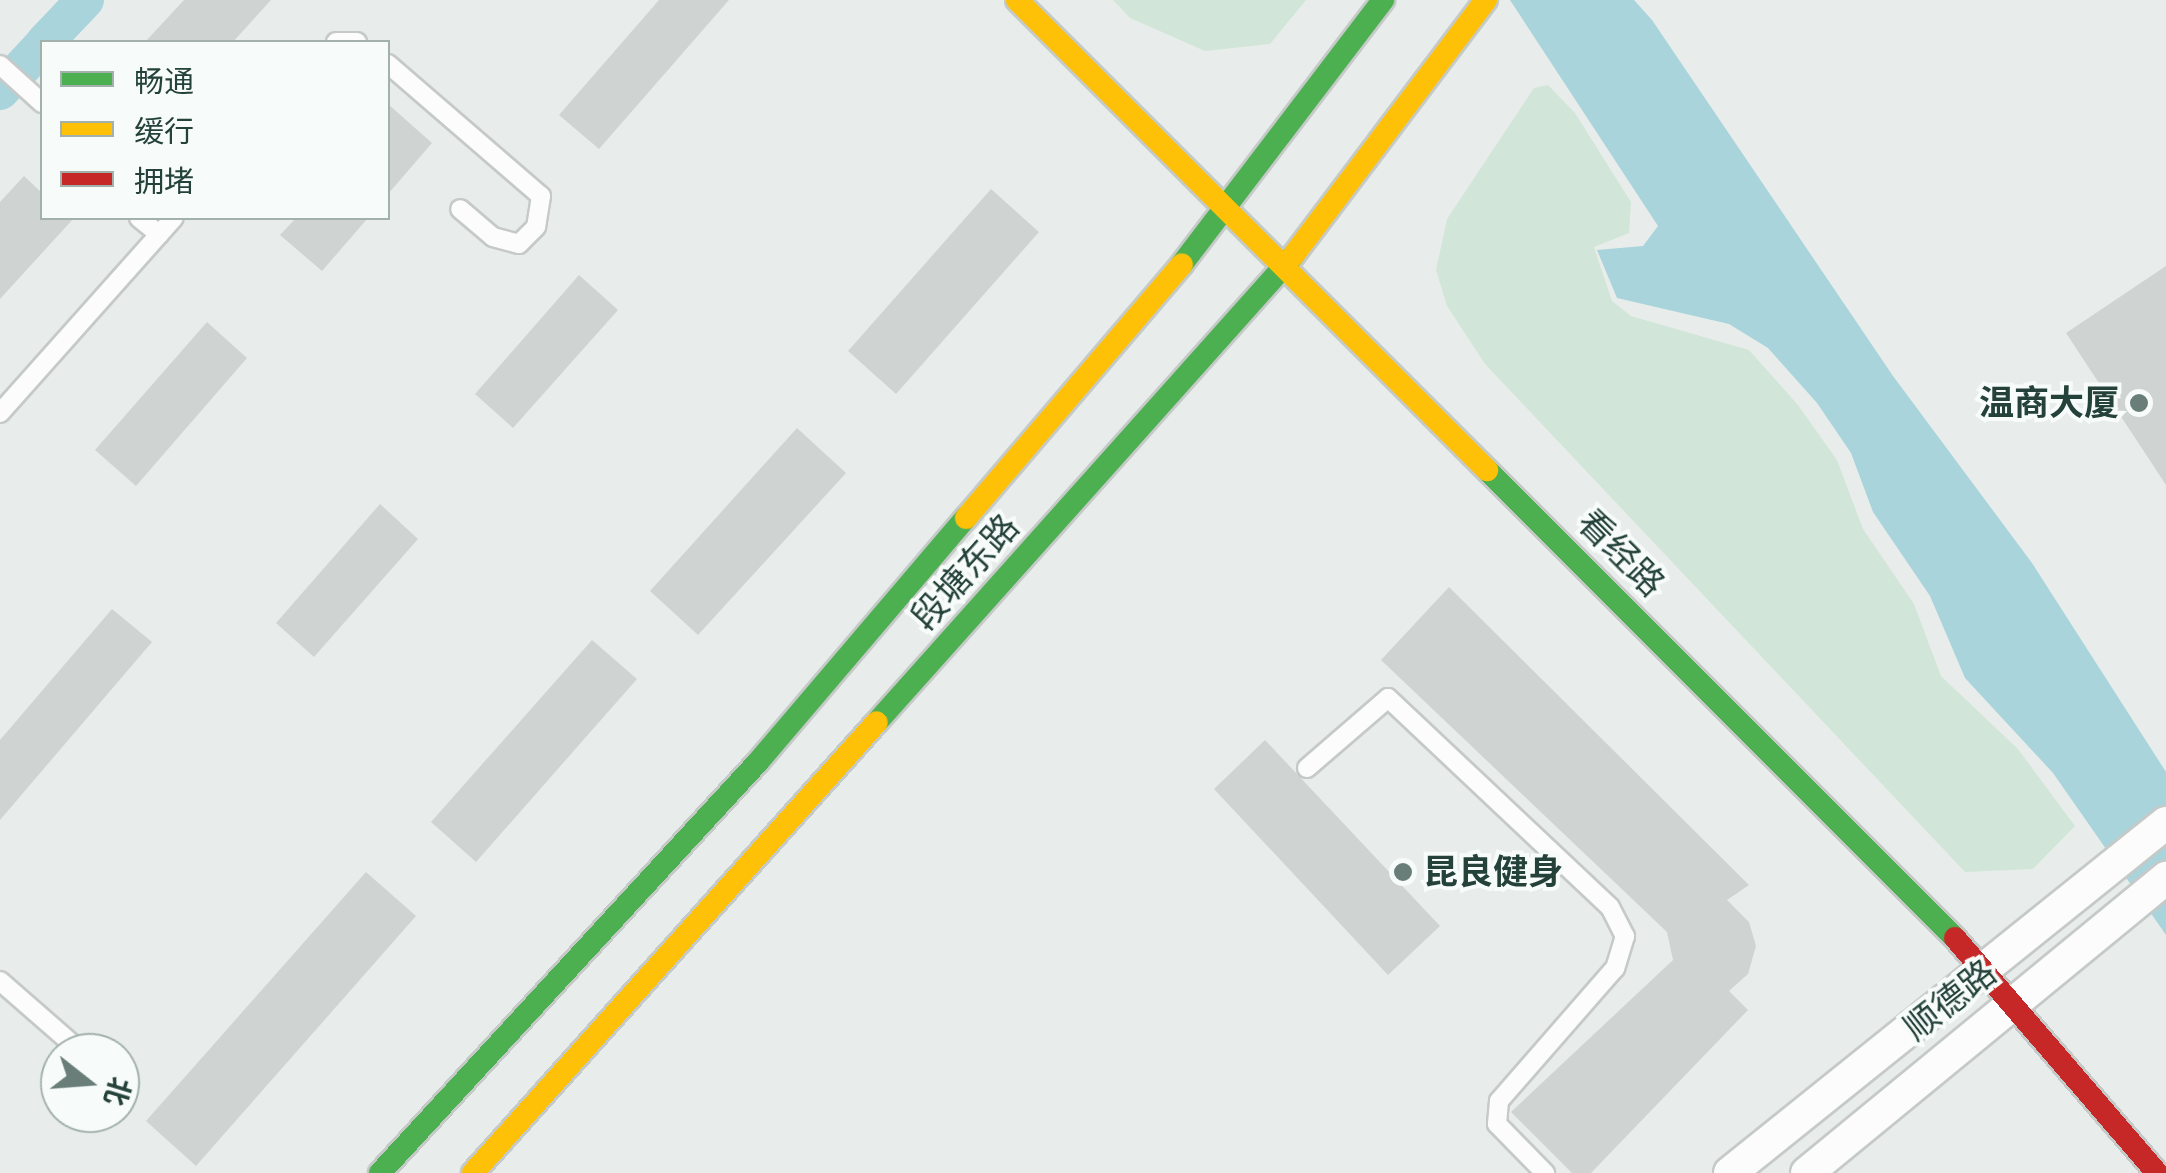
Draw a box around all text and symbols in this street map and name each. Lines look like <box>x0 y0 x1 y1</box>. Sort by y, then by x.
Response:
legend <box>40 40 390 220</box>
text: 畅通 <box>134 64 194 100</box>
text: 缓行 <box>134 114 194 150</box>
text: 拥堵 <box>134 164 194 200</box>
place label: 温商大厦 <box>1979 382 2119 424</box>
marker: 温商大厦 <box>2128 392 2150 414</box>
street label: 看经路 <box>1569 501 1673 605</box>
street label: 段塘东路 <box>903 506 1027 638</box>
place label: 昆良健身 <box>1423 851 1563 893</box>
marker: 昆良健身 <box>1392 861 1414 883</box>
street label: 顺德路 <box>1896 951 2004 1049</box>
north arrow <box>40 1033 140 1133</box>
text: 北 <box>97 1073 137 1110</box>

